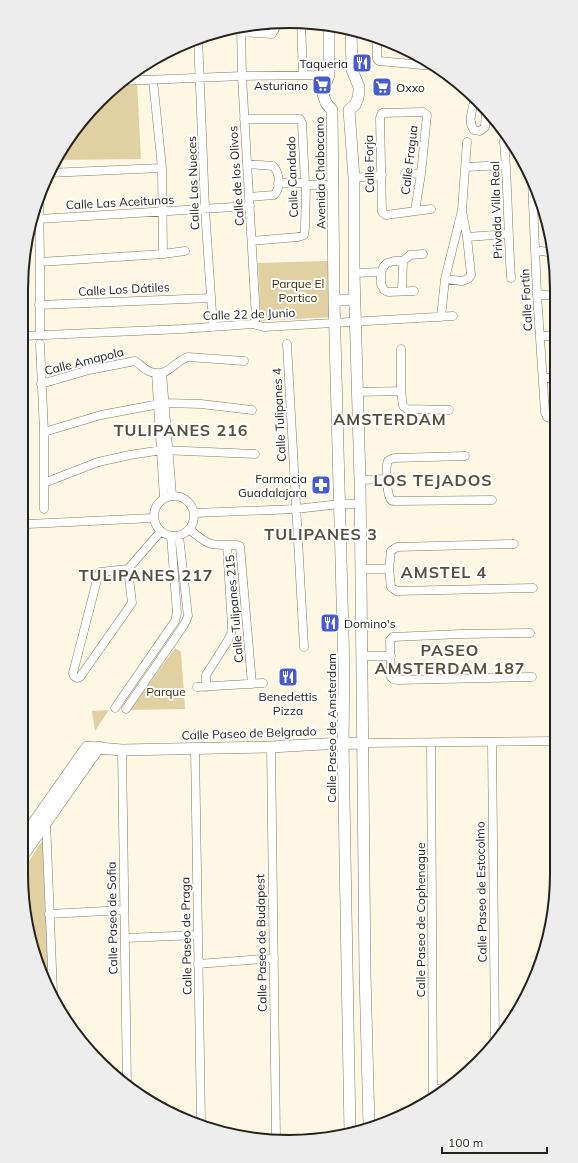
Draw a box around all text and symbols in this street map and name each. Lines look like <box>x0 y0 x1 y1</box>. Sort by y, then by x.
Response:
restaurant icon: Taqueria <box>351 52 373 74</box>
place label: Taqueria <box>299 56 348 71</box>
supermarket icon: Asturiano <box>311 74 333 96</box>
supermarket icon: Oxxo <box>371 76 393 98</box>
place label: Asturiano <box>254 78 308 93</box>
place label: Oxxo <box>396 80 425 95</box>
street label: Avenida Chabacano <box>312 116 328 229</box>
street label: Calle Fragua <box>397 124 421 196</box>
street label: Calle de los Olivos <box>225 125 247 227</box>
street label: Calle Forja <box>361 135 377 193</box>
street label: Calle Las Nueces <box>184 136 202 230</box>
street label: Calle Candado <box>283 136 301 218</box>
street label: Privada Villa Real <box>487 161 505 259</box>
street label: Calle Las Aceitunas <box>65 192 175 212</box>
street label: Calle Fortín <box>517 268 535 332</box>
park label: Parque El Portico <box>272 276 324 305</box>
street label: Calle Los Dátiles <box>78 279 170 299</box>
street label: Calle 22 de Junio <box>202 305 296 323</box>
street label: Calle Amapola <box>43 344 125 378</box>
street label: Calle Tulipanes 4 <box>269 368 289 462</box>
district label: AMSTERDAM <box>333 409 447 429</box>
district label: TULIPANES 216 <box>114 420 248 440</box>
district label: LOS TEJADOS <box>373 470 493 490</box>
place label: Farmacia Guadalajara <box>238 471 307 500</box>
pharmacy icon: Farmacia Guadalajara <box>310 474 332 496</box>
district label: TULIPANES 3 <box>264 524 378 544</box>
street label: Calle Tulipanes 215 <box>222 554 246 664</box>
district label: AMSTEL 4 <box>401 562 487 582</box>
district label: TULIPANES 217 <box>79 565 213 585</box>
restaurant icon: Domino's <box>319 612 341 634</box>
place label: Domino's <box>344 616 396 631</box>
district label: PASEO AMSTERDAM 187 <box>375 640 525 678</box>
street label: Calle Paseo de Amsterdam <box>324 653 339 803</box>
restaurant icon: Benedettis Pizza <box>277 666 299 688</box>
park label: Parque <box>146 684 186 699</box>
place label: Benedettis Pizza <box>258 689 318 718</box>
street label: Calle Paseo de Belgrado <box>181 723 317 743</box>
street label: Calle Paseo de Estocolmo <box>472 821 490 963</box>
street label: Calle Paseo de Cophenague <box>413 843 428 997</box>
street label: Calle Paseo de Sofia <box>104 861 120 975</box>
street label: Calle Paseo de Budapest <box>252 874 270 1012</box>
street label: Calle Paseo de Praga <box>177 877 195 995</box>
scale bar <box>442 1129 547 1155</box>
text: 100 m <box>448 1135 483 1150</box>

